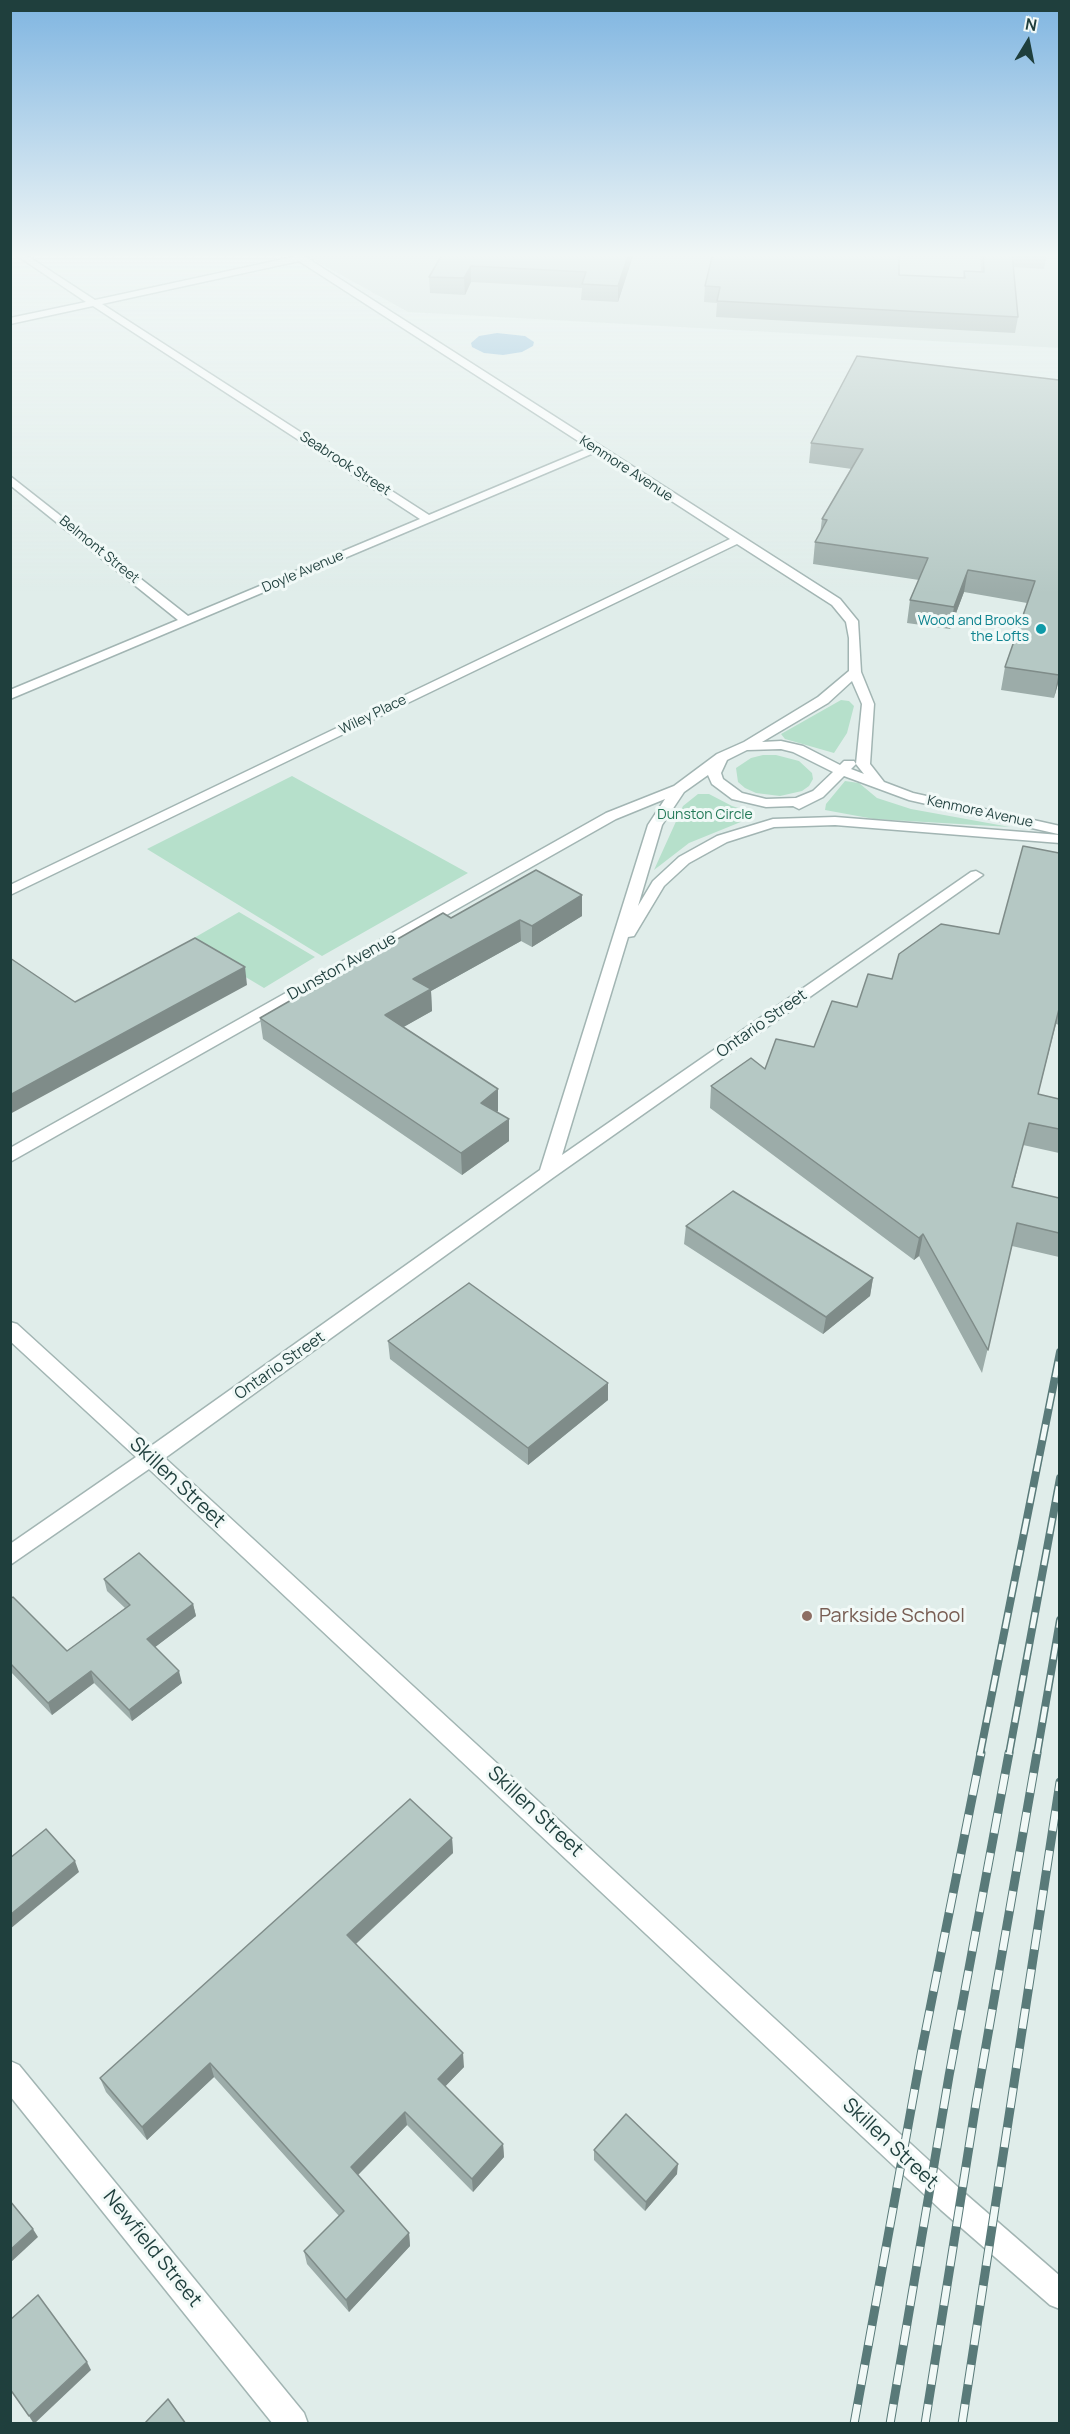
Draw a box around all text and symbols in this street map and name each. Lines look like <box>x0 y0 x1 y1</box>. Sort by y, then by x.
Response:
north arrow <box>998 12 1058 72</box>
text: N <box>1024 12 1039 36</box>
street label: Seabrook Street <box>296 428 394 500</box>
street label: Kenmore Avenue <box>576 433 676 505</box>
street label: Belmont Street <box>56 513 142 587</box>
street label: Doyle Avenue <box>260 547 346 597</box>
place label: Wood and Brooks the Lofts <box>918 613 1029 646</box>
marker: Wood and Brooks the Lofts <box>1034 622 1048 636</box>
street label: Wiley Place <box>337 691 409 739</box>
street label: Kenmore Avenue <box>925 793 1035 831</box>
park label: Dunston Circle <box>657 807 753 823</box>
street label: Dunston Avenue <box>284 929 400 1005</box>
street label: Ontario Street <box>713 986 811 1062</box>
street label: Ontario Street <box>231 1328 329 1404</box>
street label: Skillen Street <box>124 1433 230 1533</box>
place label: Parkside School <box>819 1604 965 1628</box>
marker: Parkside School <box>800 1609 814 1623</box>
street label: Skillen Street <box>482 1762 588 1862</box>
street label: Skillen Street <box>837 2094 943 2194</box>
street label: Newfield Street <box>98 2186 206 2312</box>

